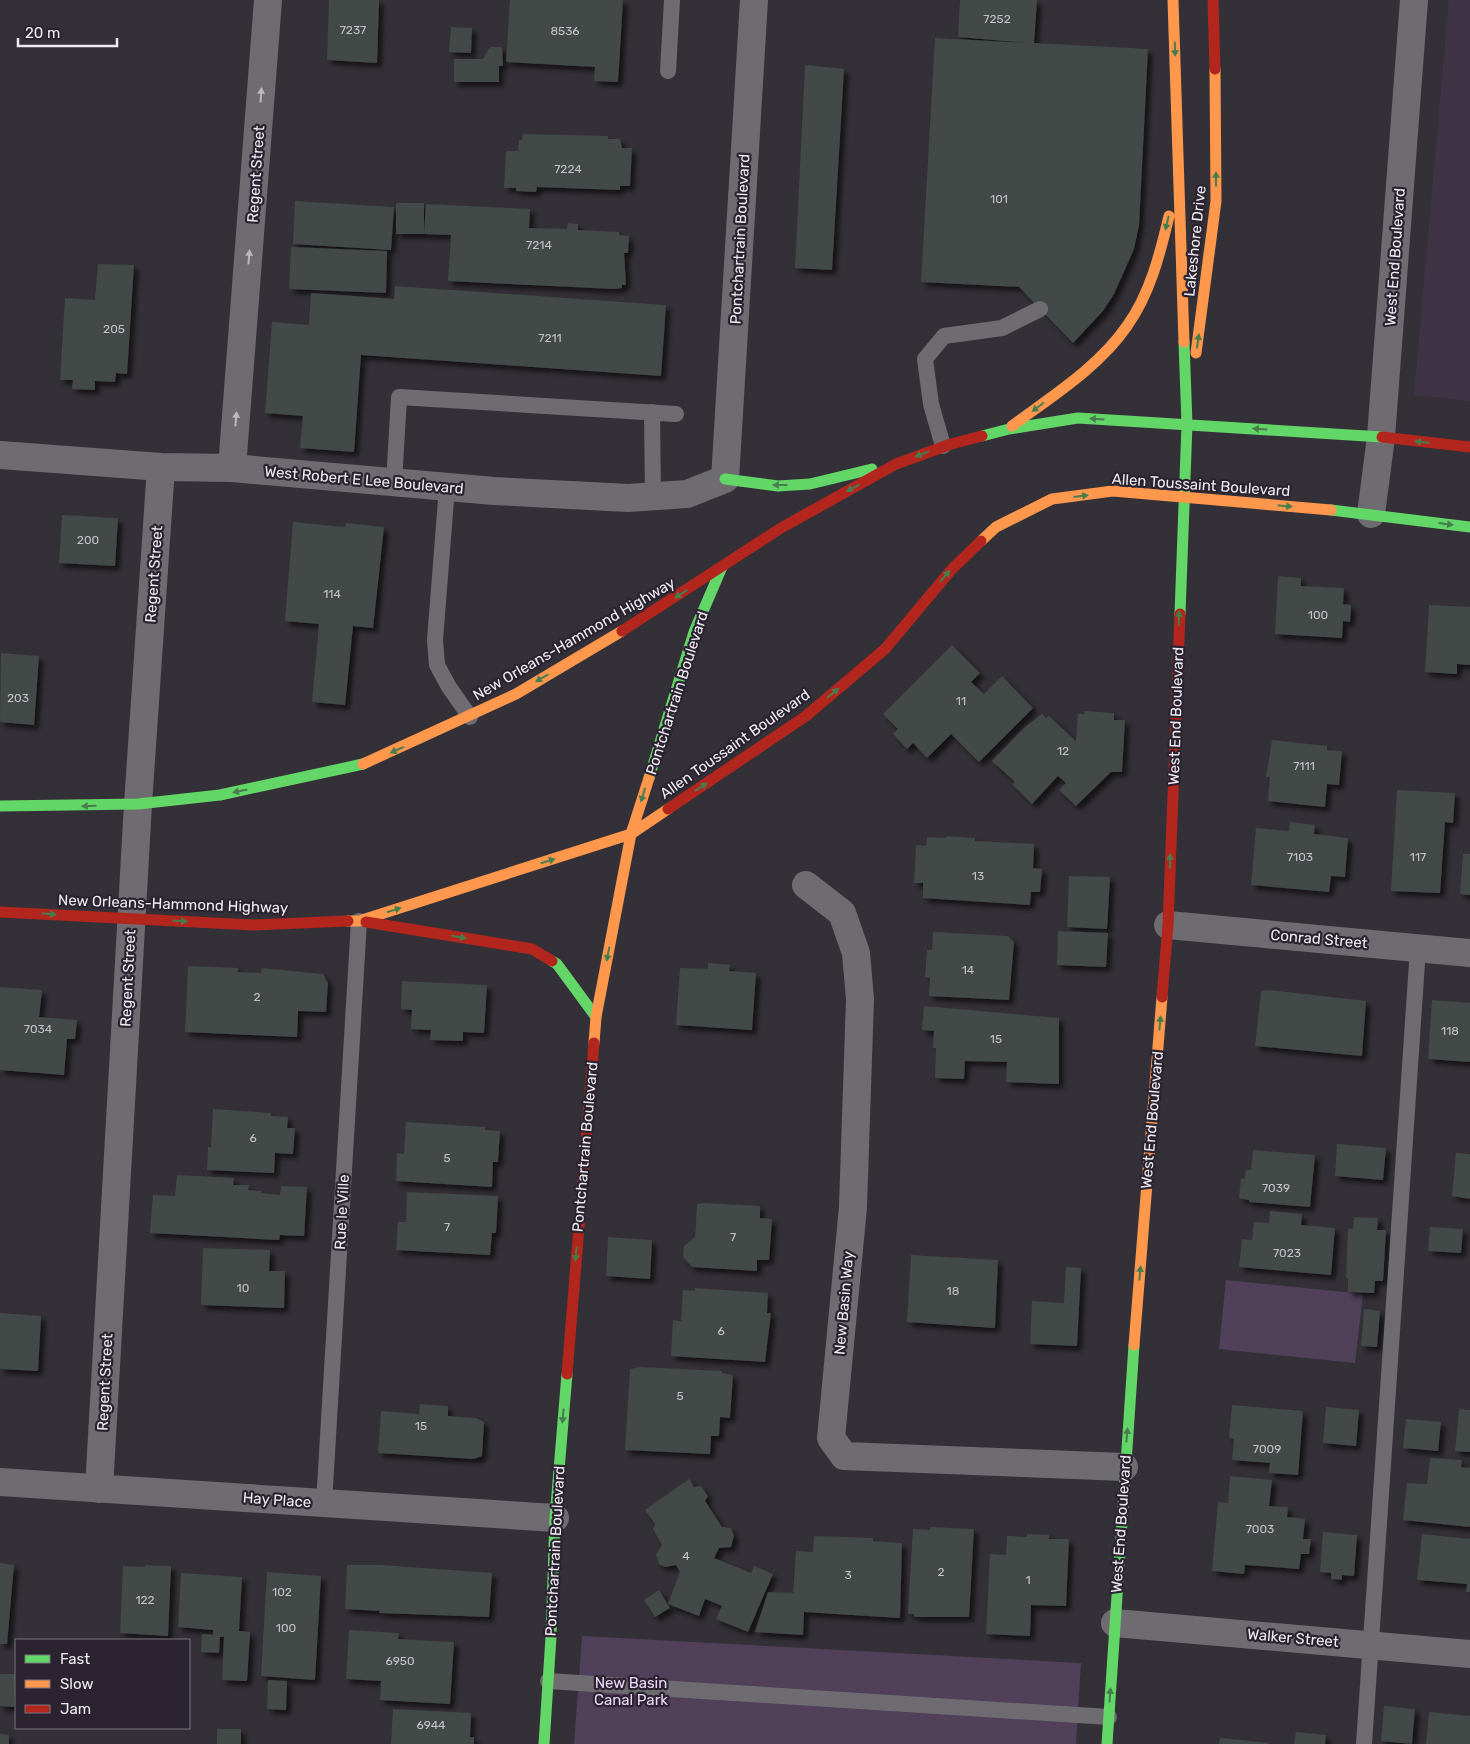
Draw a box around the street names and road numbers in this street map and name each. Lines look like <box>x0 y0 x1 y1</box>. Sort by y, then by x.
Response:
street label: Regent Street <box>244 125 268 223</box>
street label: Pontchartrain Boulevard <box>727 153 753 325</box>
street label: Lakeshore Drive <box>1180 185 1210 297</box>
street label: West End Boulevard <box>1381 187 1409 327</box>
street label: West Robert E Lee Boulevard <box>264 462 464 498</box>
street label: Allen Toussaint Boulevard <box>1111 470 1291 500</box>
street label: Regent Street <box>142 525 166 623</box>
street label: New Orleans-Hammond Highway <box>470 574 678 704</box>
street label: Pontchartrain Boulevard <box>642 609 712 777</box>
street label: West End Boulevard <box>1165 647 1187 785</box>
street label: Allen Toussaint Boulevard <box>657 685 813 803</box>
street label: New Orleans-Hammond Highway <box>58 891 288 917</box>
street label: Conrad Street <box>1270 926 1368 952</box>
street label: Regent Street <box>116 929 140 1027</box>
street label: West End Boulevard <box>1137 1050 1167 1190</box>
street label: Pontchartrain Boulevard <box>569 1061 601 1233</box>
street label: Rue le Ville <box>331 1174 353 1250</box>
street label: New Basin Way <box>830 1250 858 1356</box>
street label: Regent Street <box>93 1333 117 1431</box>
street label: West End Boulevard <box>1107 1454 1135 1594</box>
street label: Pontchartrain Boulevard <box>542 1465 568 1637</box>
street label: Hay Place <box>242 1489 312 1511</box>
street label: Walker Street <box>1246 1625 1340 1651</box>

